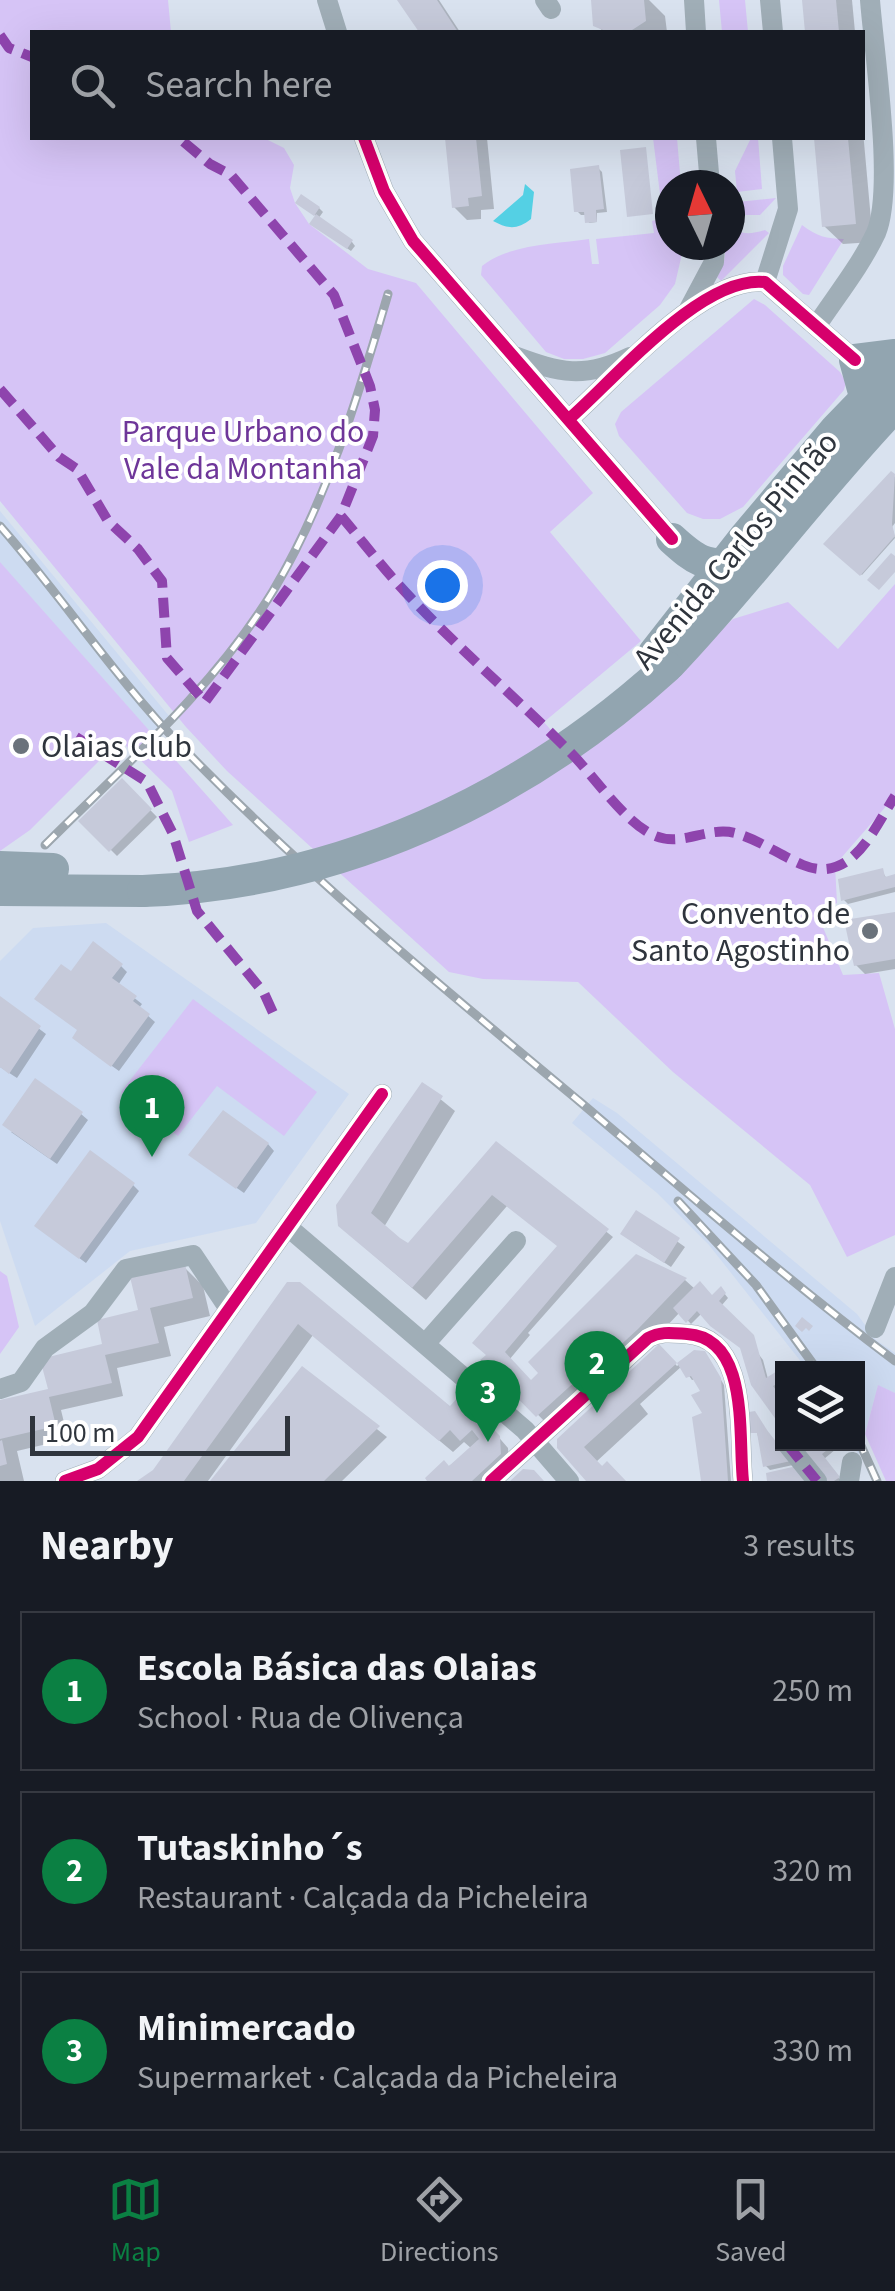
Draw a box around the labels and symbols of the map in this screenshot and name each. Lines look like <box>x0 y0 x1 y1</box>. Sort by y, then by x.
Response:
north arrow <box>655 170 745 260</box>
park label: Parque Urbano do Vale da Montanha <box>122 409 364 492</box>
street label: Avenida Carlos Pinhão <box>622 421 849 680</box>
your location <box>417 560 468 611</box>
place label: Olaias Club <box>41 724 192 770</box>
marker: Olaias Club <box>10 735 32 757</box>
place label: Convento de Santo Agostinho <box>631 891 850 974</box>
marker: Convento de Santo Agostinho <box>859 920 881 942</box>
pin: 1 <box>120 1074 184 1157</box>
pin: 2 <box>564 1330 630 1413</box>
pin: 3 <box>456 1360 520 1442</box>
scale bar <box>30 1411 290 1456</box>

